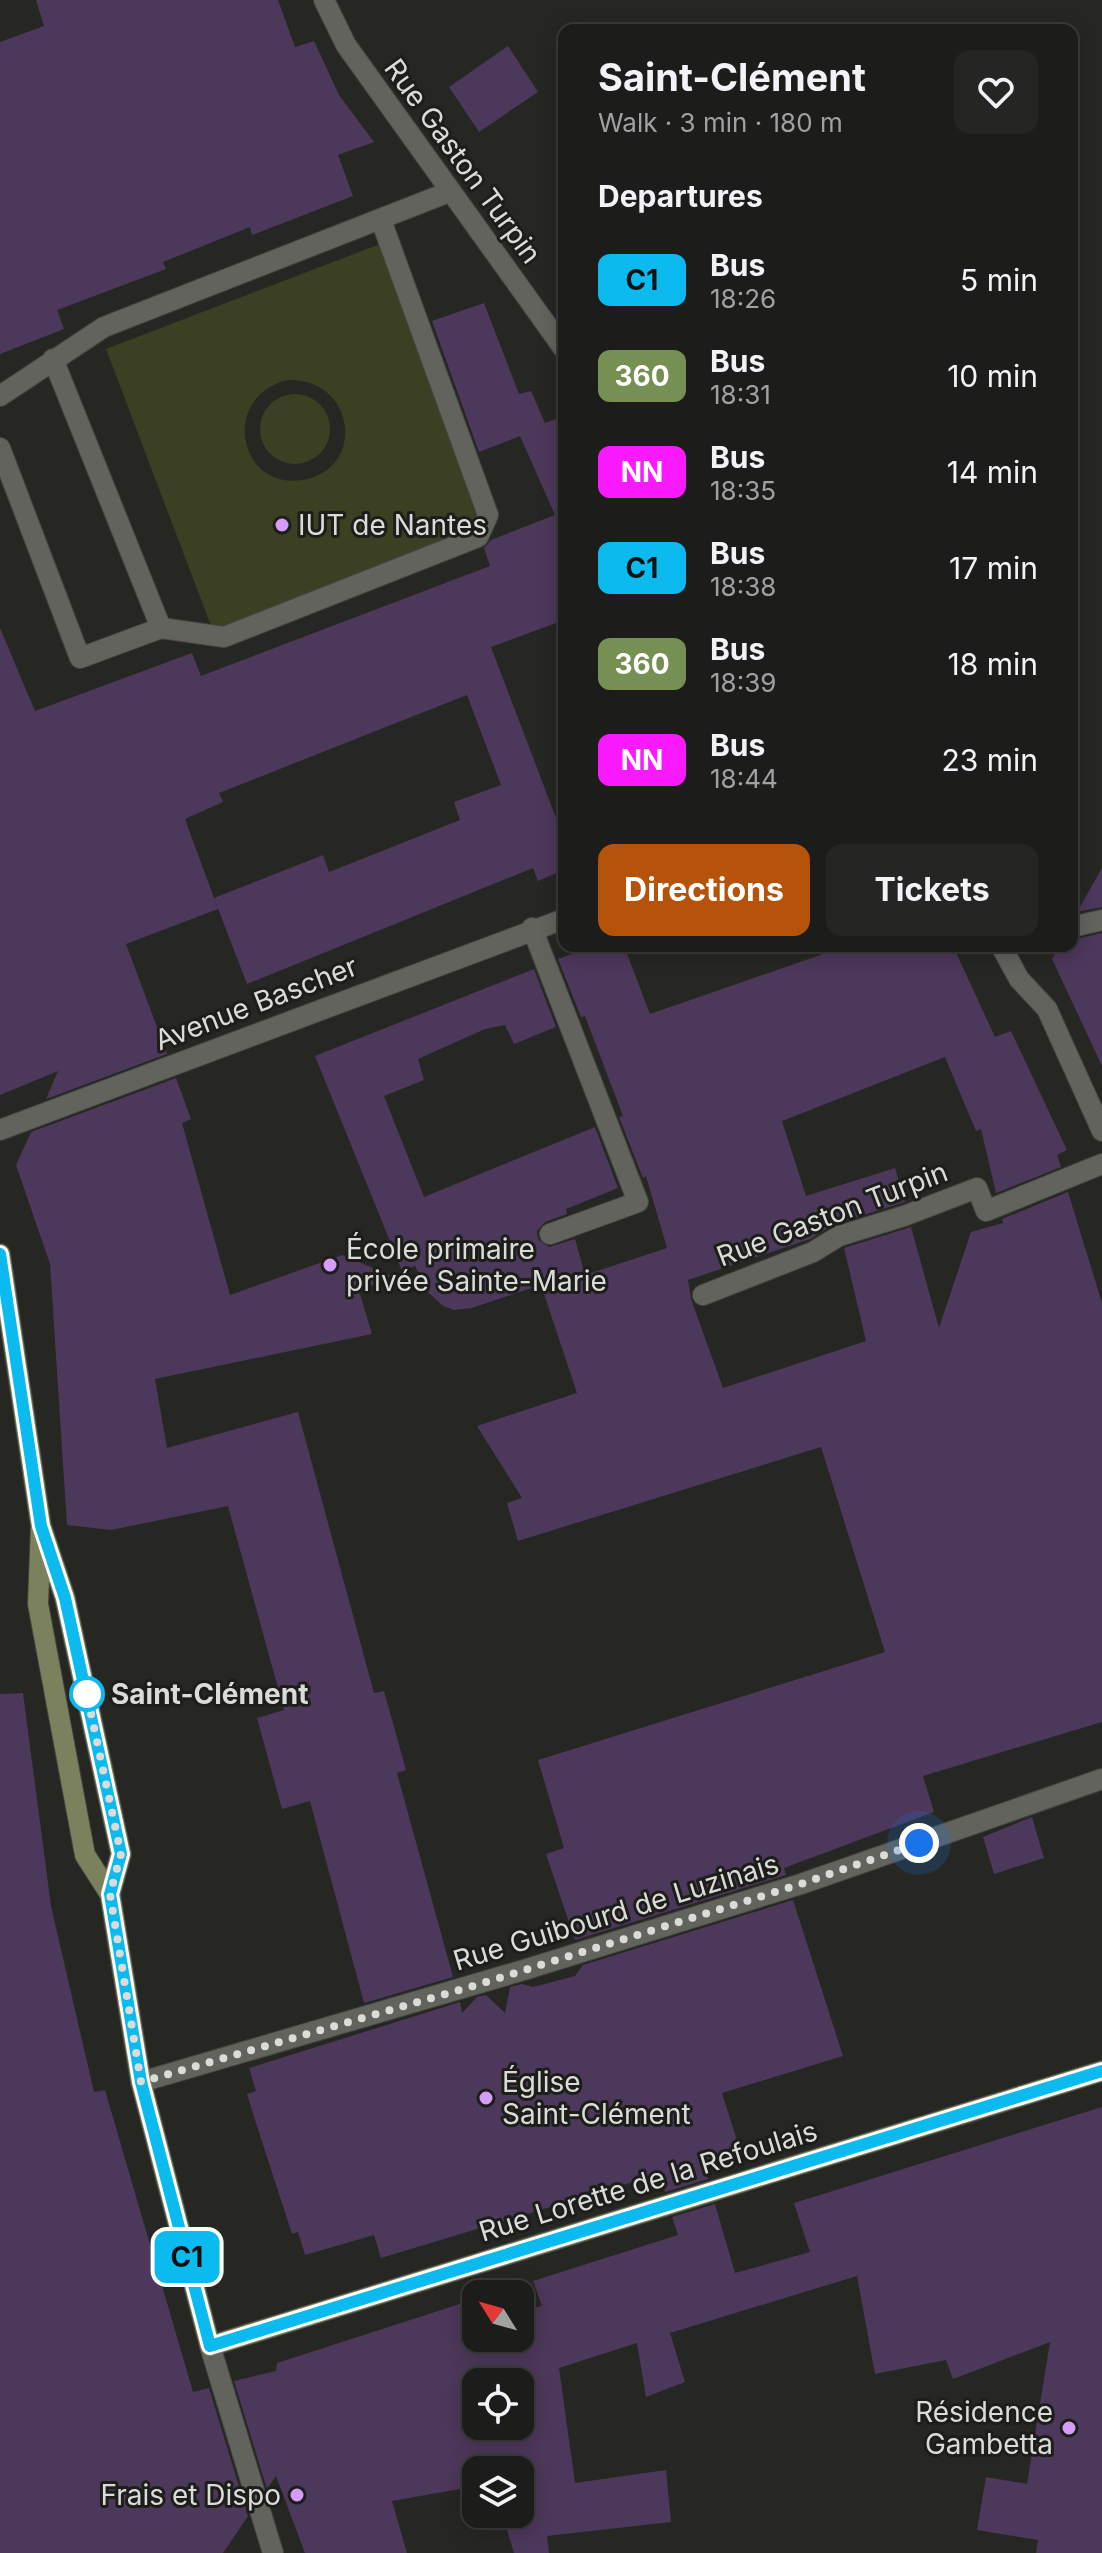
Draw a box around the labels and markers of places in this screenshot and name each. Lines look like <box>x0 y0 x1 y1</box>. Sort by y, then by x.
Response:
place label: IUT de Nantes <box>298 508 487 542</box>
marker: IUT de Nantes <box>273 516 291 534</box>
place label: École primaire privée Sainte-Marie <box>346 1231 607 1298</box>
marker: École primaire privée Sainte-Marie <box>321 1256 339 1274</box>
marker: Saint-Clément <box>70 1677 104 1711</box>
place label: Saint-Clément <box>111 1677 308 1711</box>
place label: Église Saint-Clément <box>502 2064 691 2131</box>
marker: Église Saint-Clément <box>477 2089 495 2107</box>
place label: Résidence Gambetta <box>915 2395 1053 2461</box>
marker: Résidence Gambetta <box>1060 2419 1078 2437</box>
place label: Frais et Dispo <box>101 2478 281 2512</box>
marker: Frais et Dispo <box>288 2486 306 2504</box>

